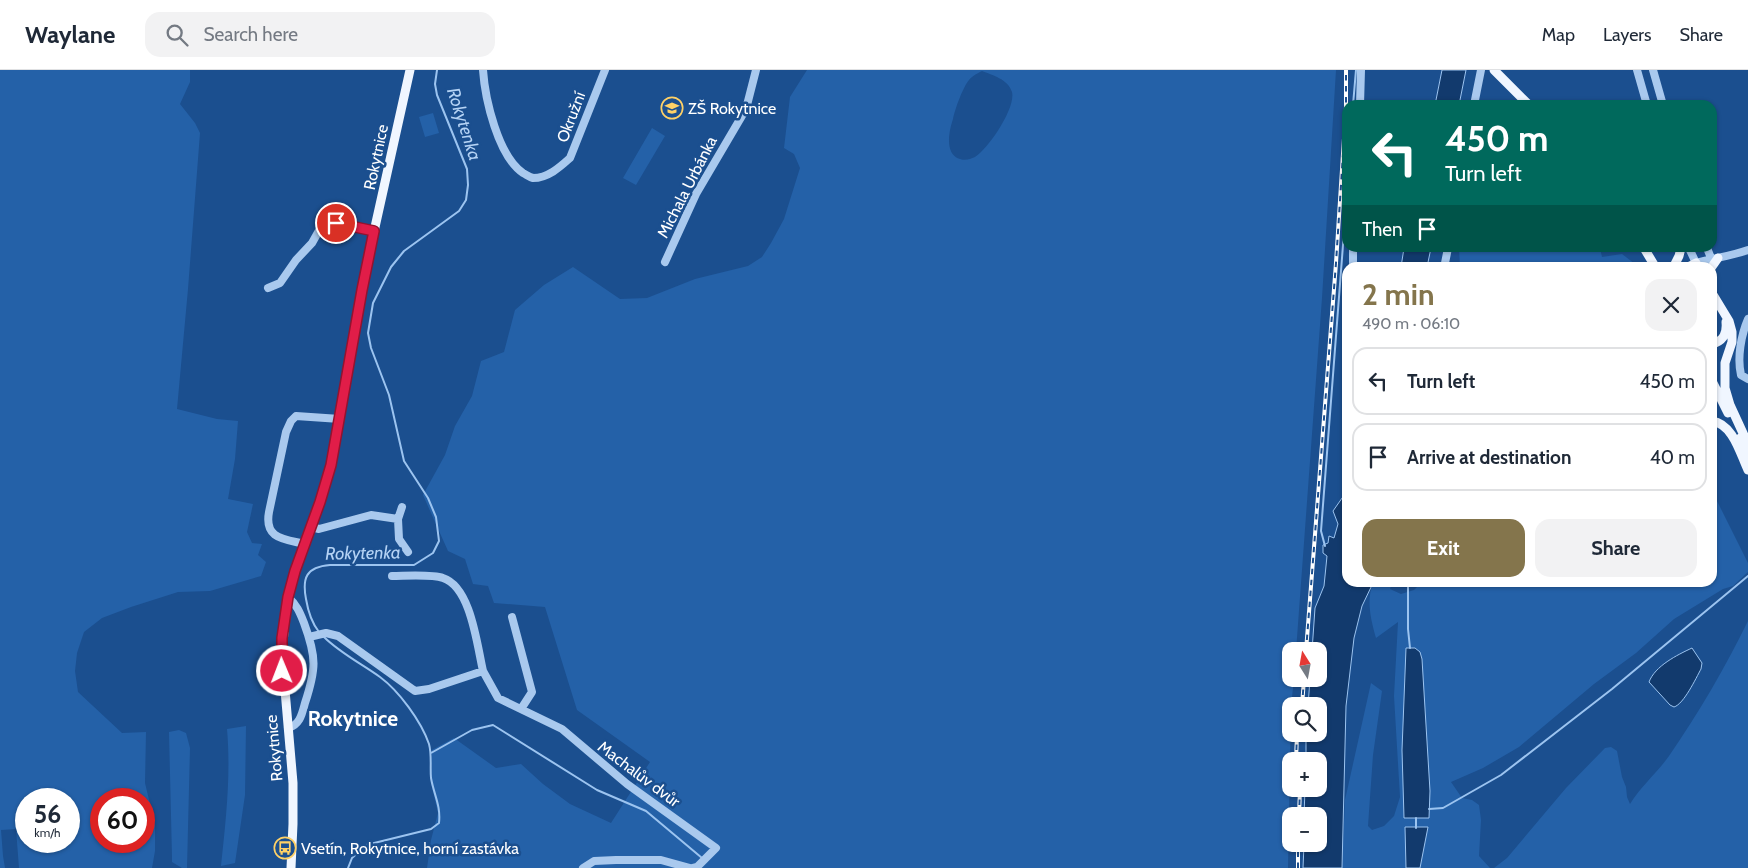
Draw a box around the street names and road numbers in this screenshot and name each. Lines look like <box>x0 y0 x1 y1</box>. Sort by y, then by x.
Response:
street label: Okružní <box>553 88 590 145</box>
street label: Rokytnice <box>360 123 392 191</box>
street label: Michala Urbánka <box>653 133 721 241</box>
street label: Rokytnice <box>262 714 286 782</box>
street label: Machalův dvůr <box>594 737 685 812</box>

